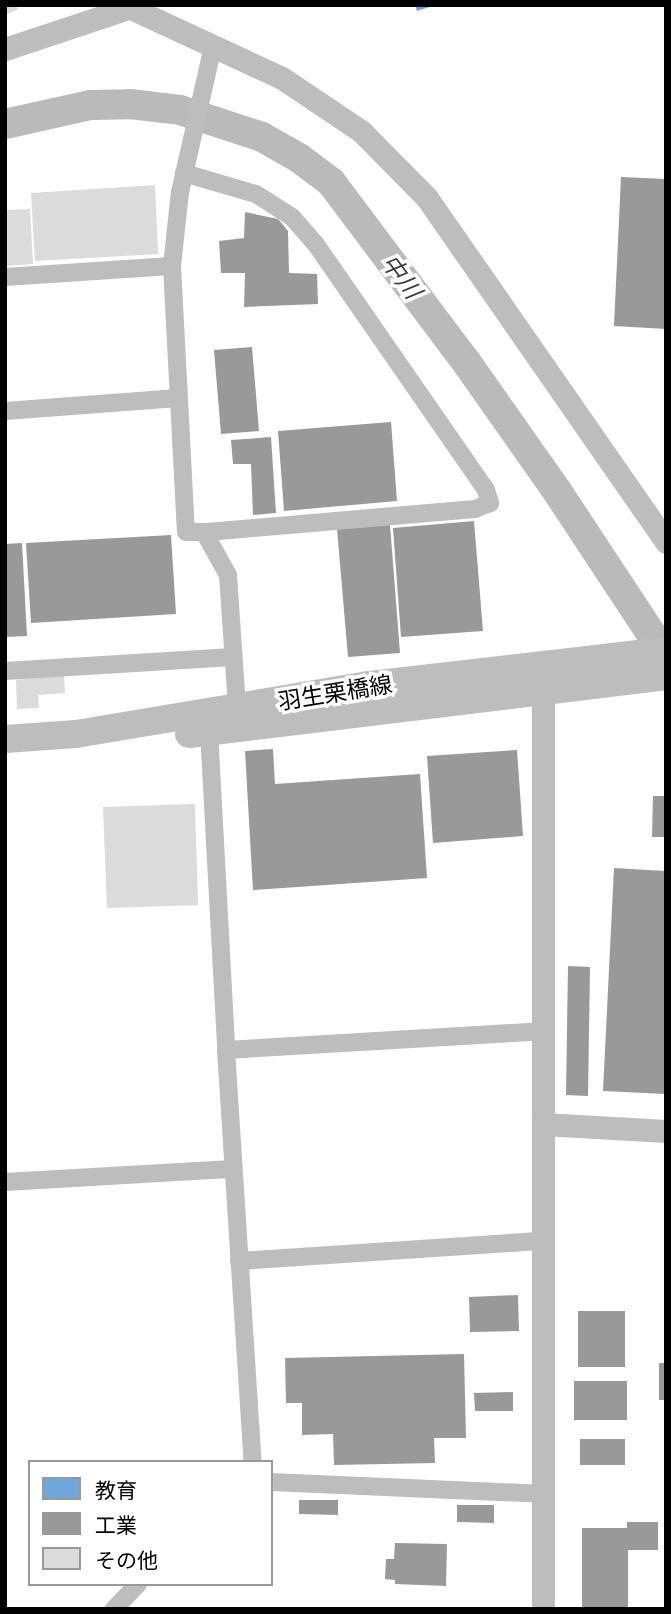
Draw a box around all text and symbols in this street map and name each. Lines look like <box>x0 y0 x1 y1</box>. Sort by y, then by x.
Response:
water label: 中川 <box>376 248 428 304</box>
street label: 羽生栗橋線 <box>276 669 394 715</box>
legend <box>28 1460 273 1586</box>
text: 教育 <box>95 1477 137 1502</box>
text: 工業 <box>95 1512 137 1537</box>
text: その他 <box>95 1547 158 1572</box>

